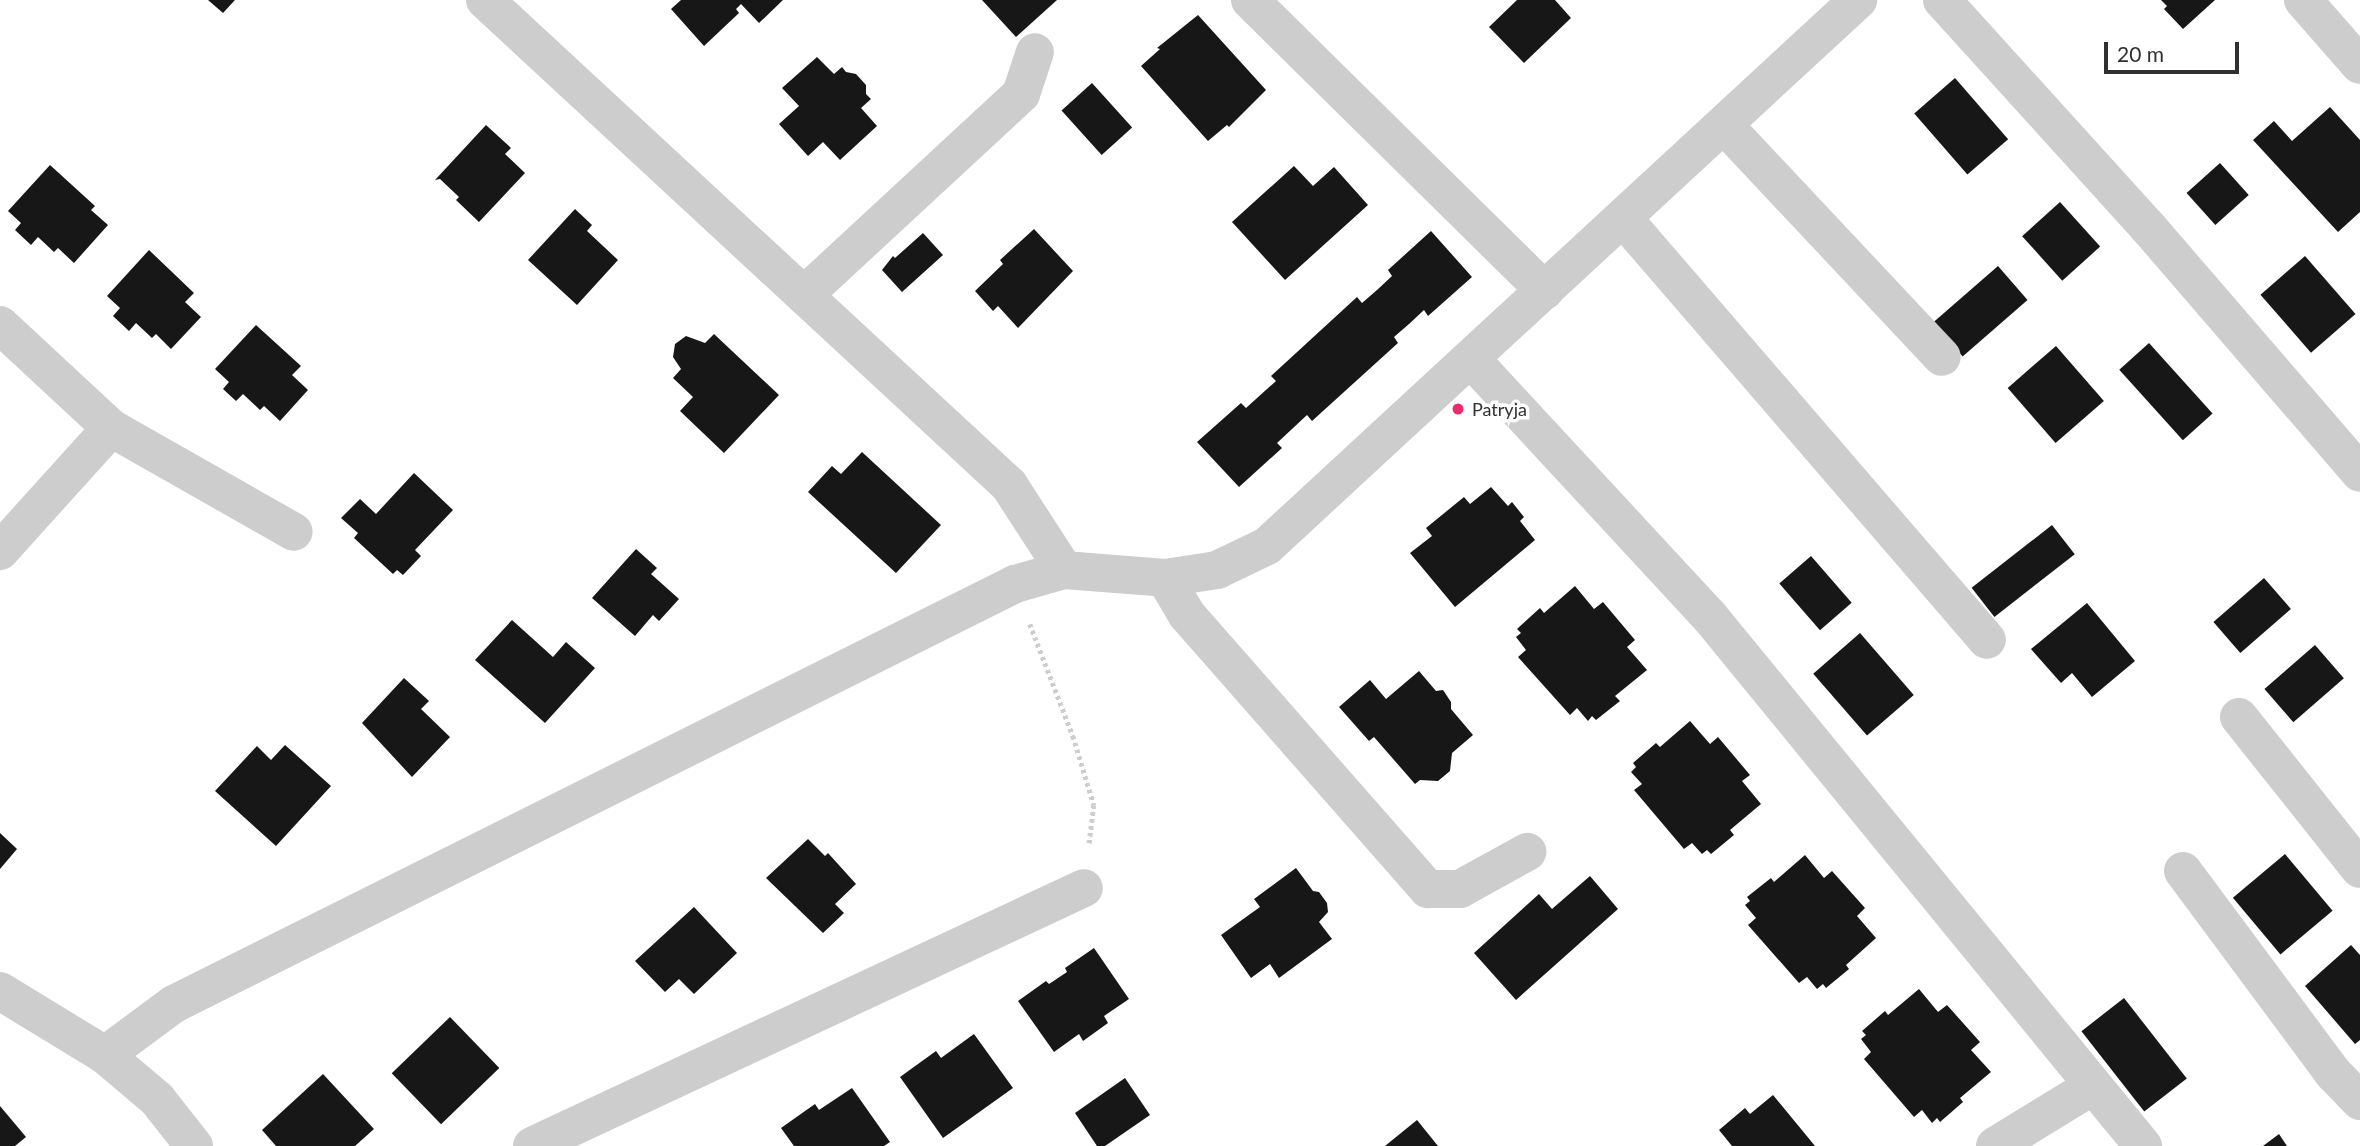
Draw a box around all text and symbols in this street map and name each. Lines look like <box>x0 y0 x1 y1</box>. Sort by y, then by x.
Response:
scale bar <box>2108 28 2243 72</box>
text: 20 m <box>2117 41 2164 66</box>
place label: Patryja <box>1472 398 1527 420</box>
marker: Patryja <box>1450 401 1466 417</box>

